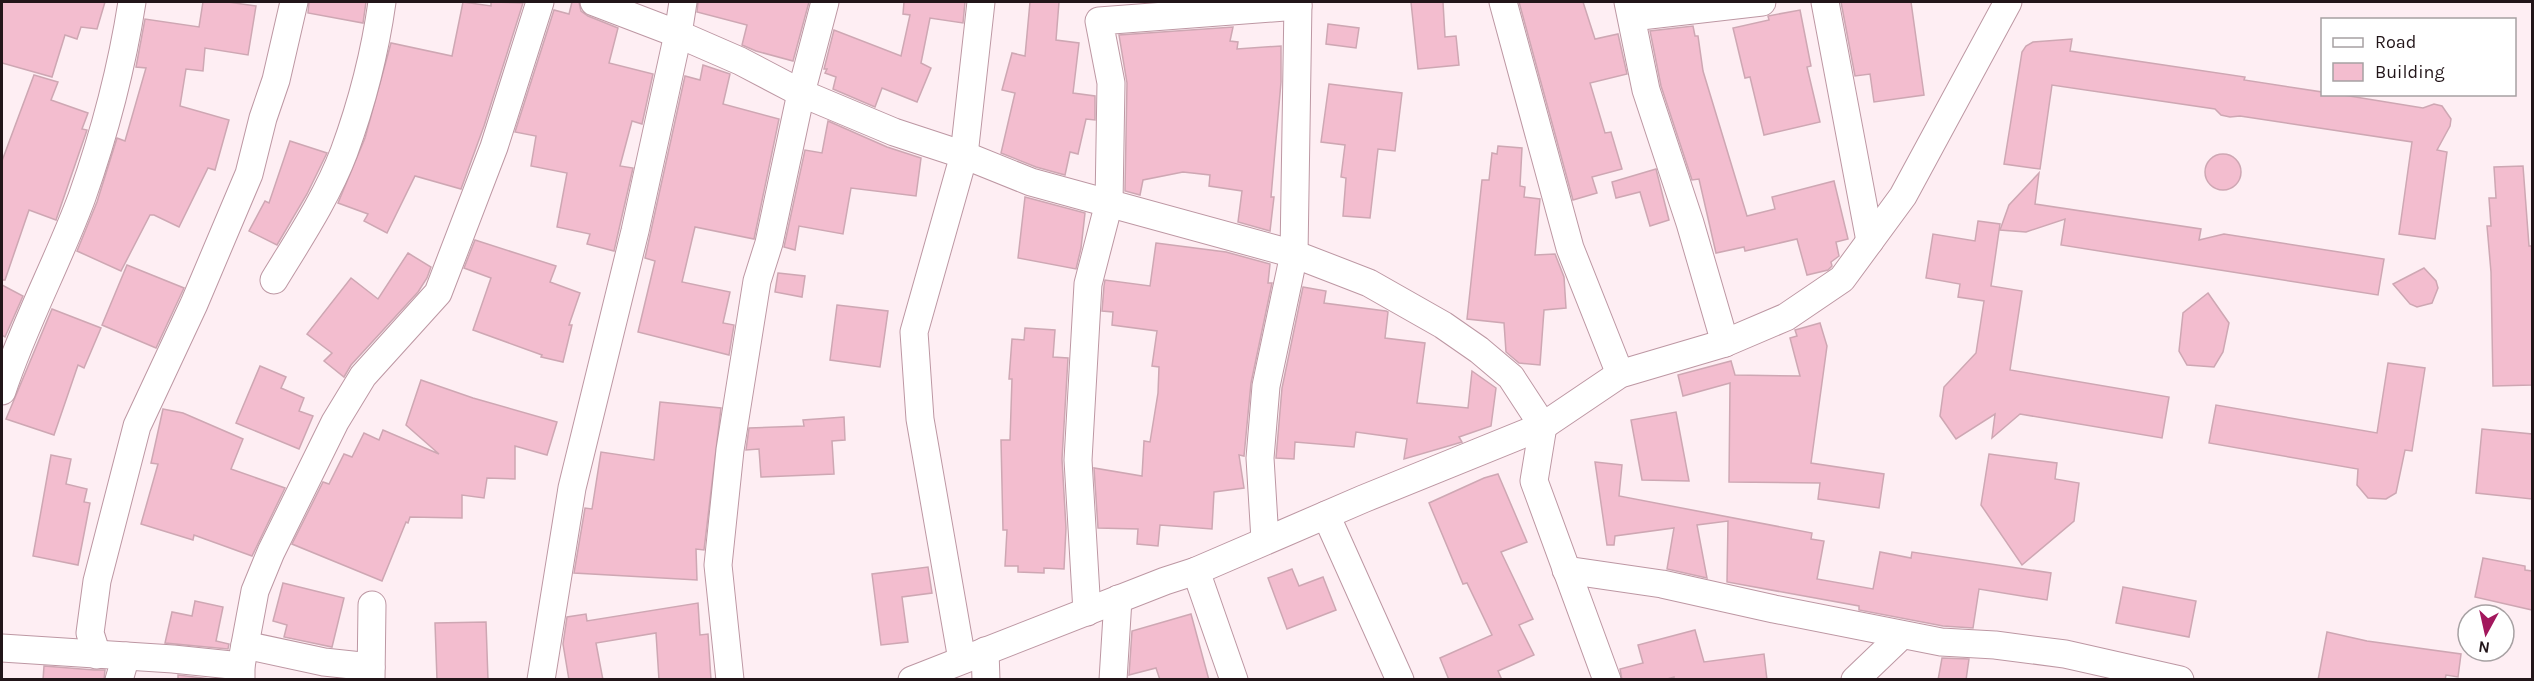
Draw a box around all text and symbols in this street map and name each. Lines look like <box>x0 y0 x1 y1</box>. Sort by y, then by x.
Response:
legend <box>2321 18 2516 96</box>
text: Road <box>2375 31 2416 53</box>
text: Building <box>2375 61 2445 83</box>
north arrow <box>2456 603 2516 663</box>
text: N <box>2477 637 2491 658</box>

